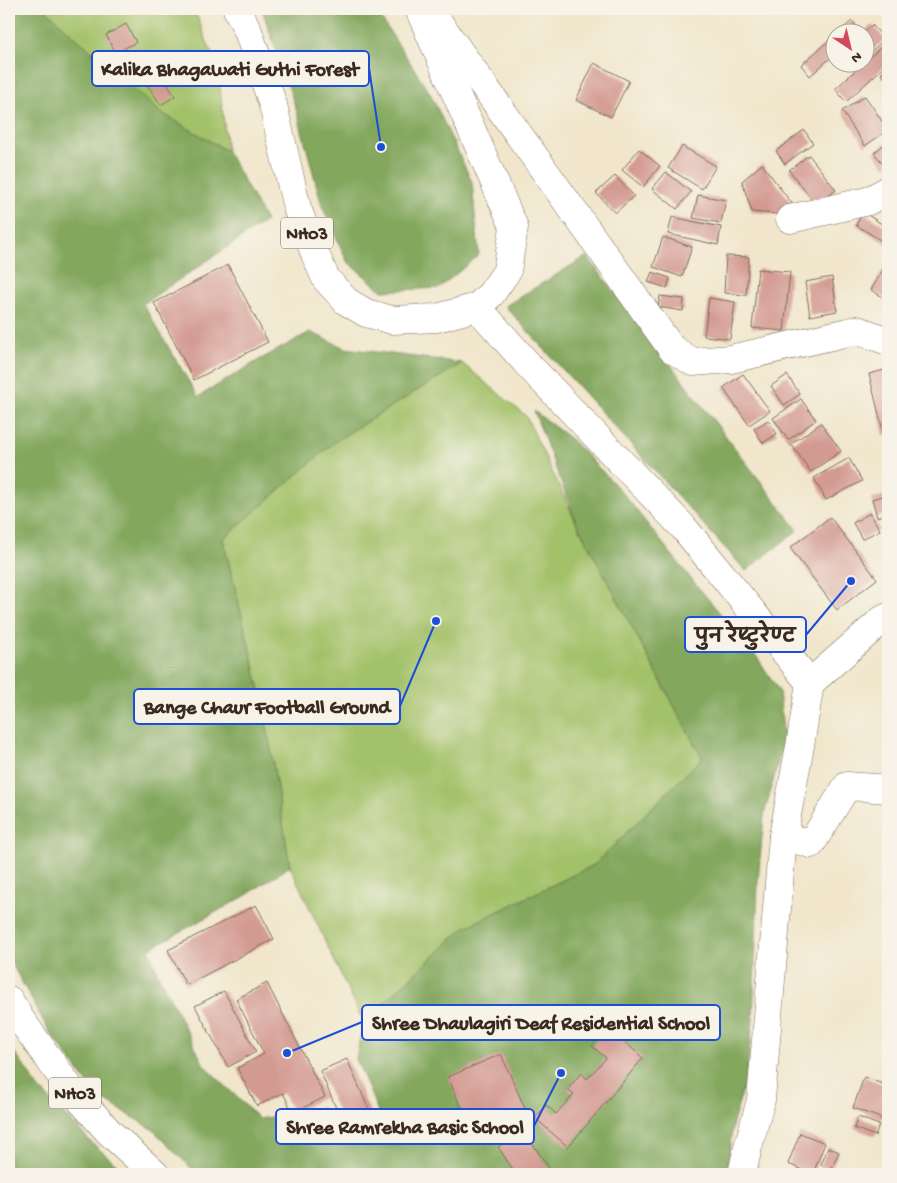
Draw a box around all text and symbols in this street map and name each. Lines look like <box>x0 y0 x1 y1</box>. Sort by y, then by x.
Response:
north arrow <box>824 22 874 72</box>
text: N <box>847 47 865 66</box>
callout: Kalika Bhagawati Guthi Forest <box>92 51 369 86</box>
text: Kalika Bhagawati Guthi Forest <box>100 60 361 83</box>
road number: NH03 <box>281 218 333 248</box>
callout: पुन रेष्टुरेण्ट <box>685 617 806 652</box>
text: पुन रेष्टुरेण्ट <box>693 620 797 650</box>
callout: Bange Chaur Football Ground <box>134 689 400 724</box>
text: Bange Chaur Football Ground <box>143 698 392 721</box>
callout: Shree Dhaulagiri Deaf Residential School <box>362 1005 720 1040</box>
text: Shree Dhaulagiri Deaf Residential School <box>372 1014 711 1037</box>
road number: NH03 <box>49 1078 101 1108</box>
callout: Shree Ramrekha Basic School <box>276 1109 534 1144</box>
text: Shree Ramrekha Basic School <box>286 1118 524 1141</box>

